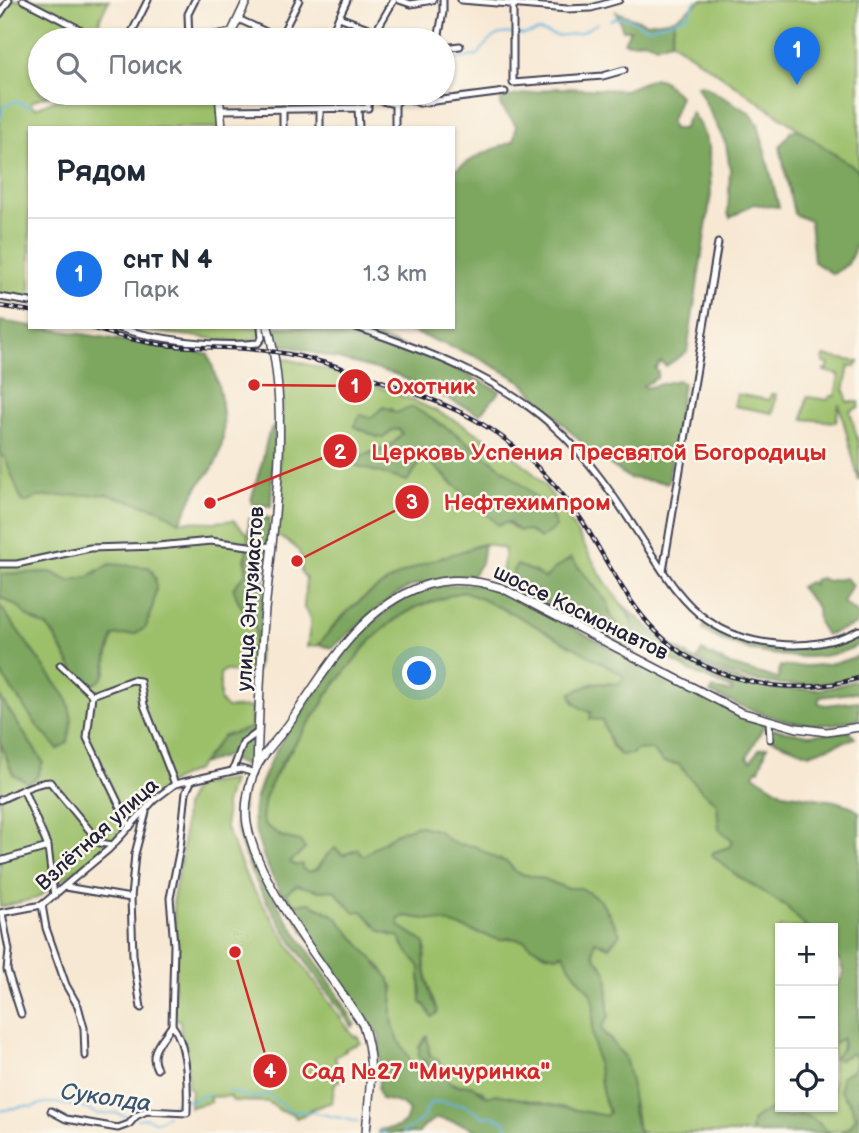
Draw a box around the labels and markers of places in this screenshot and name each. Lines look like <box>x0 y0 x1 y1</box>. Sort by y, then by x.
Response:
pin: 1 <box>774 27 820 85</box>
callout: Охотник <box>338 364 489 408</box>
callout: Церковь Успения Пресвятой Богородицы <box>322 429 841 473</box>
callout: Нефтехимпром <box>394 480 624 524</box>
callout: Сад №27 "Мичуринка" <box>252 1049 564 1093</box>

